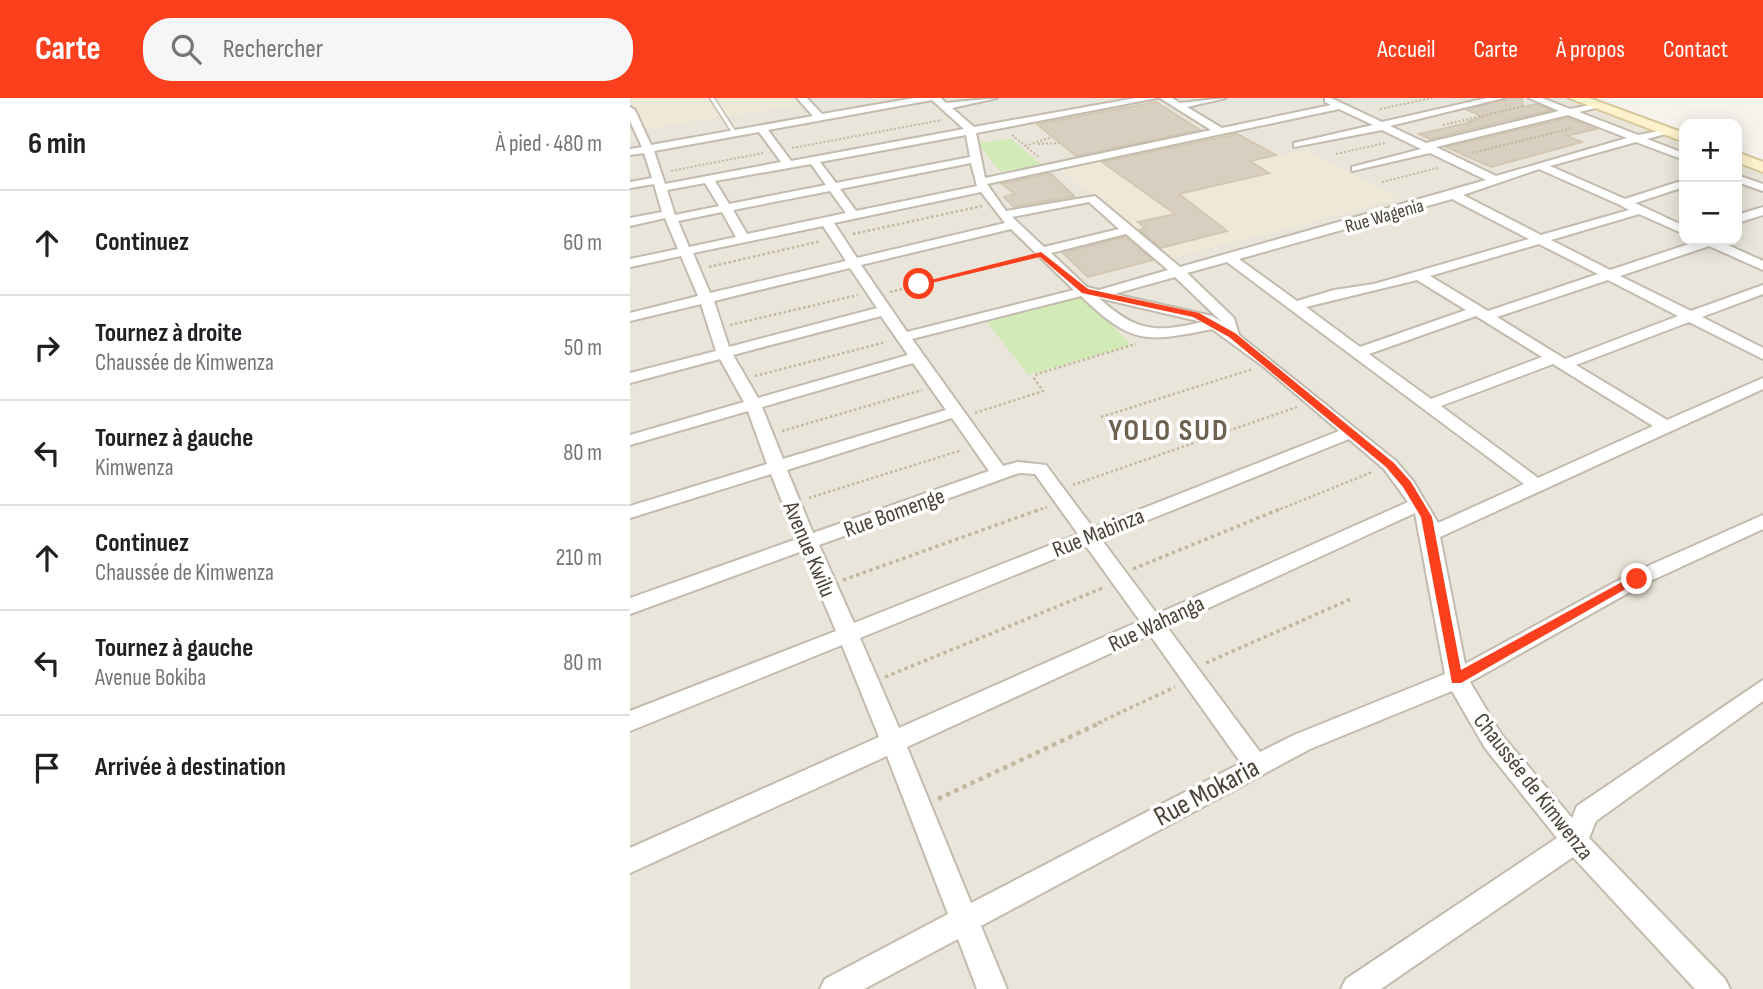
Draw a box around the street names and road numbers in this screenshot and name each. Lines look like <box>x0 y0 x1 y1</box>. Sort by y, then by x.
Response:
street label: Rue Wagenia <box>1342 194 1426 239</box>
street label: Rue Bomenge <box>840 482 949 544</box>
street label: Avenue Kwilu <box>776 496 842 601</box>
street label: Rue Mabinza <box>1048 502 1148 564</box>
street label: Rue Wahanga <box>1104 590 1209 658</box>
street label: Chaussée de Kimwenza <box>1467 708 1599 866</box>
street label: Rue Mokaria <box>1149 751 1265 834</box>

